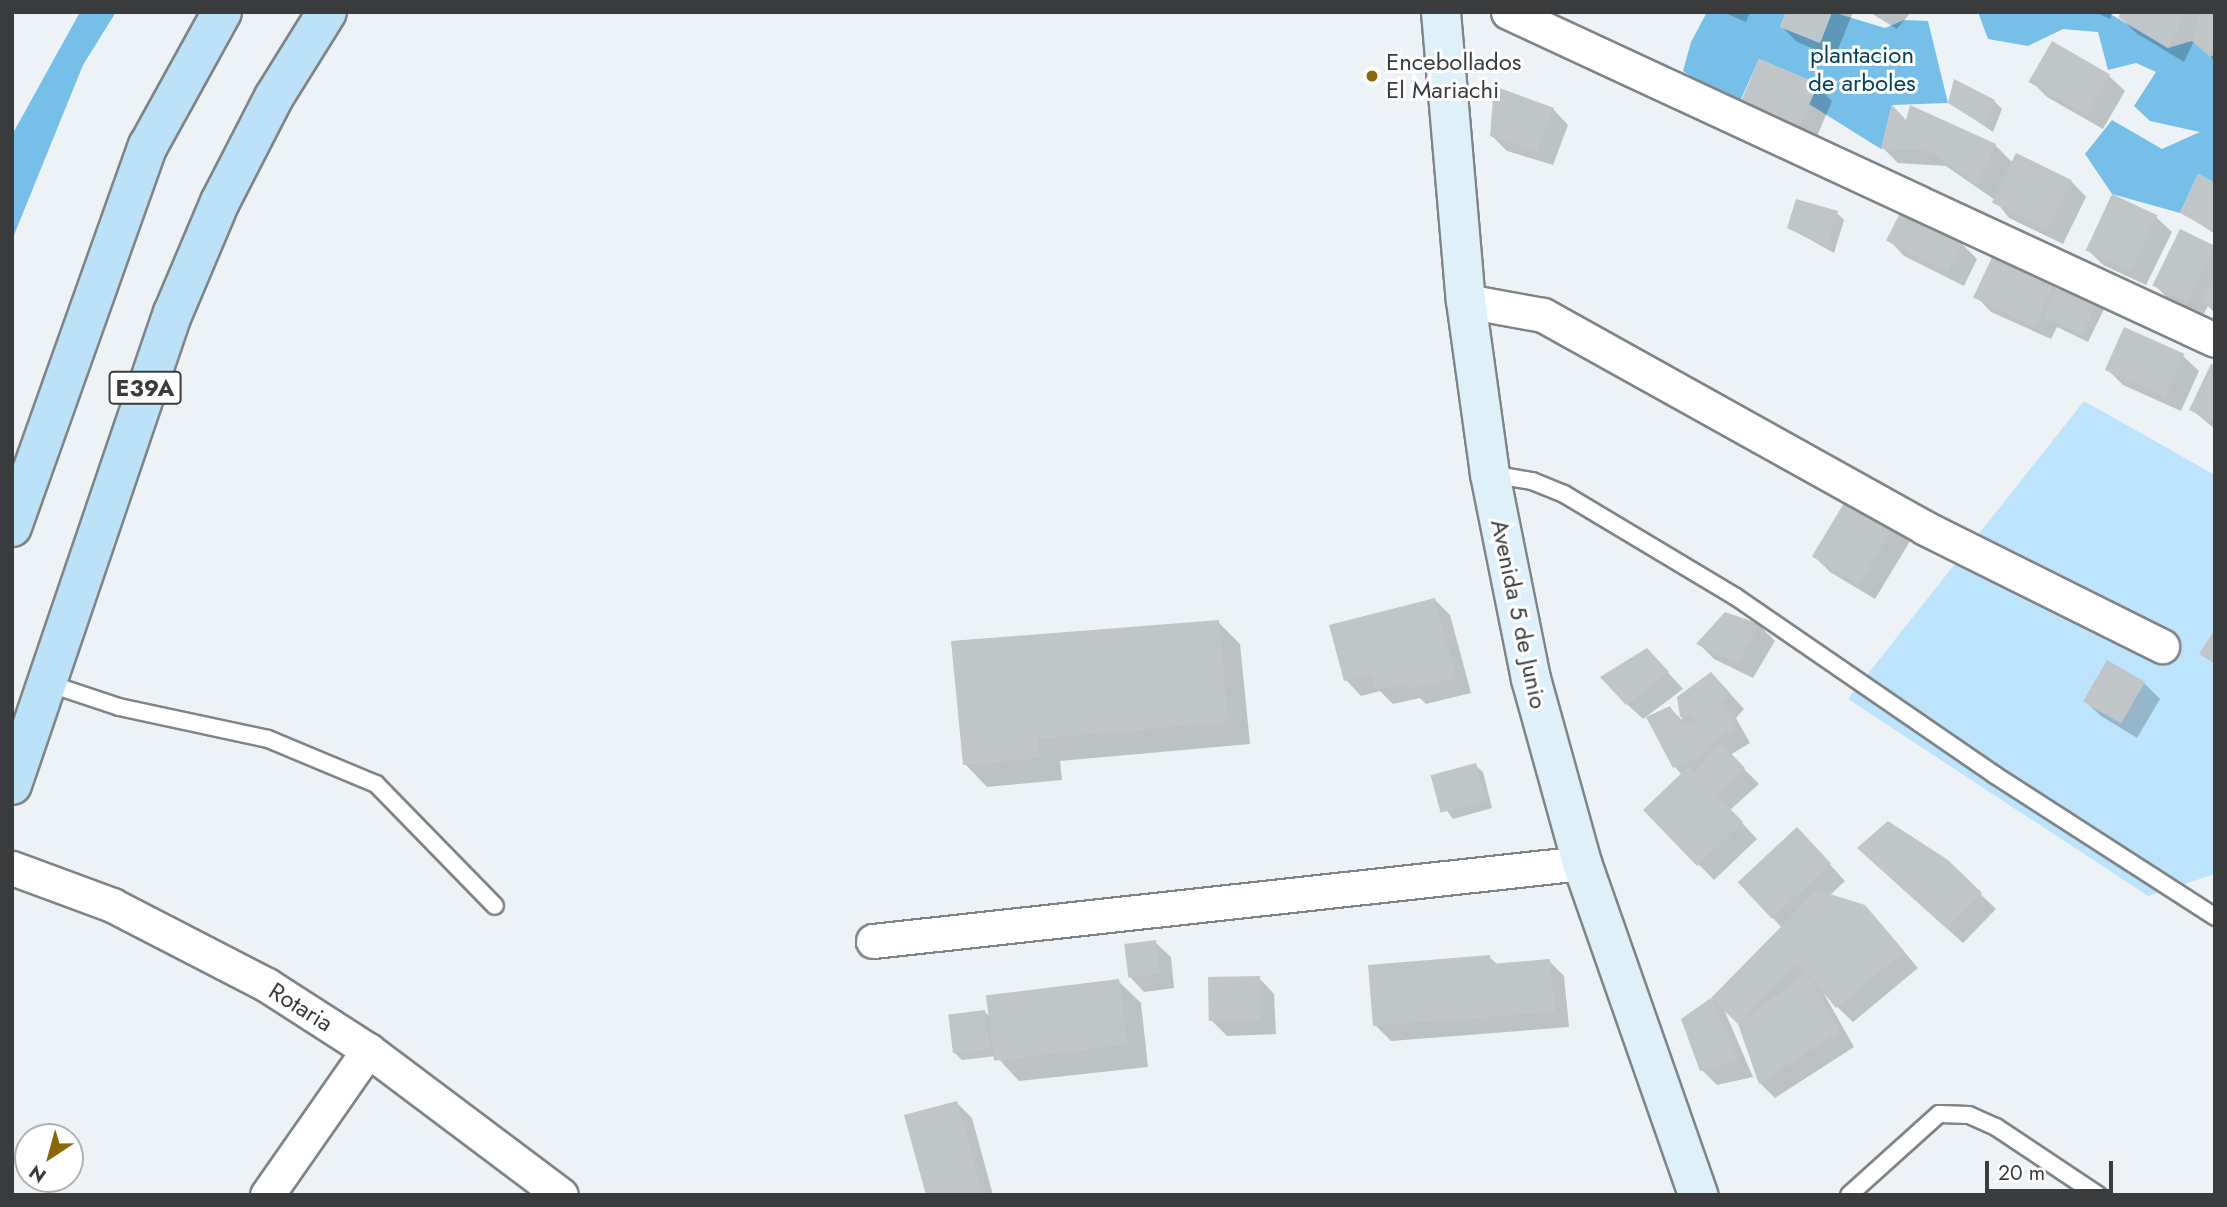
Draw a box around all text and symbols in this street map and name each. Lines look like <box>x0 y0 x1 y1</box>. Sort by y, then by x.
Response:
park label: plantacion de arboles <box>1808 41 1916 97</box>
place label: Encebollados El Mariachi <box>1386 48 1521 104</box>
marker: Encebollados El Mariachi <box>1364 68 1380 84</box>
road number: E39A <box>108 368 182 408</box>
street label: Avenida 5 de Junio <box>1485 517 1553 711</box>
street label: Rotaria <box>264 976 338 1038</box>
north arrow <box>14 1123 84 1193</box>
scale bar <box>1989 1148 2117 1192</box>
text: N <box>23 1158 52 1189</box>
text: 20 m <box>1998 1158 2045 1188</box>

